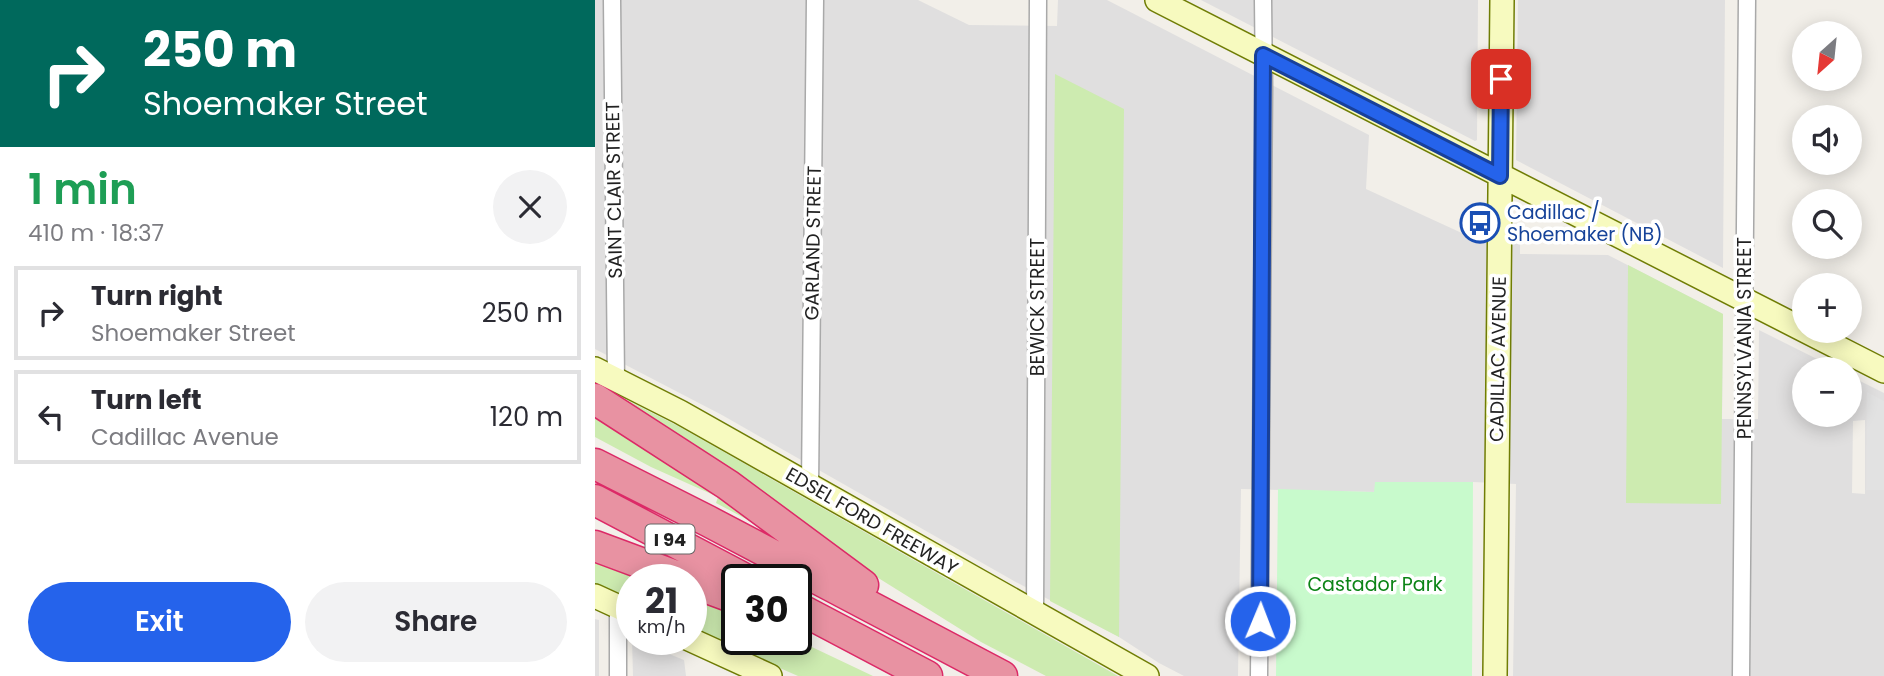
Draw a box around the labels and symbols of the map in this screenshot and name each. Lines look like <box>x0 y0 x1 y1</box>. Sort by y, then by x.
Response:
north arrow <box>1792 21 1862 91</box>
pin <box>1471 49 1531 109</box>
street label: SAINT CLAIR STREET <box>599 101 629 279</box>
street label: GARLAND STREET <box>798 165 828 321</box>
place label: Cadillac / Shoemaker (NB) <box>1507 199 1663 248</box>
bus stop icon: Cadillac / Shoemaker (NB) <box>1459 202 1501 244</box>
street label: PENNSYLVANIA STREET <box>1731 237 1758 439</box>
street label: BEWICK STREET <box>1024 238 1051 376</box>
street label: CADILLAC AVENUE <box>1483 276 1513 442</box>
street label: EDSEL FORD FREEWAY <box>781 461 963 581</box>
road number: I 94 <box>645 524 695 554</box>
speed limit sign: 30 <box>721 564 812 655</box>
park label: Castador Park <box>1307 571 1443 598</box>
position arrow <box>1223 584 1297 658</box>

